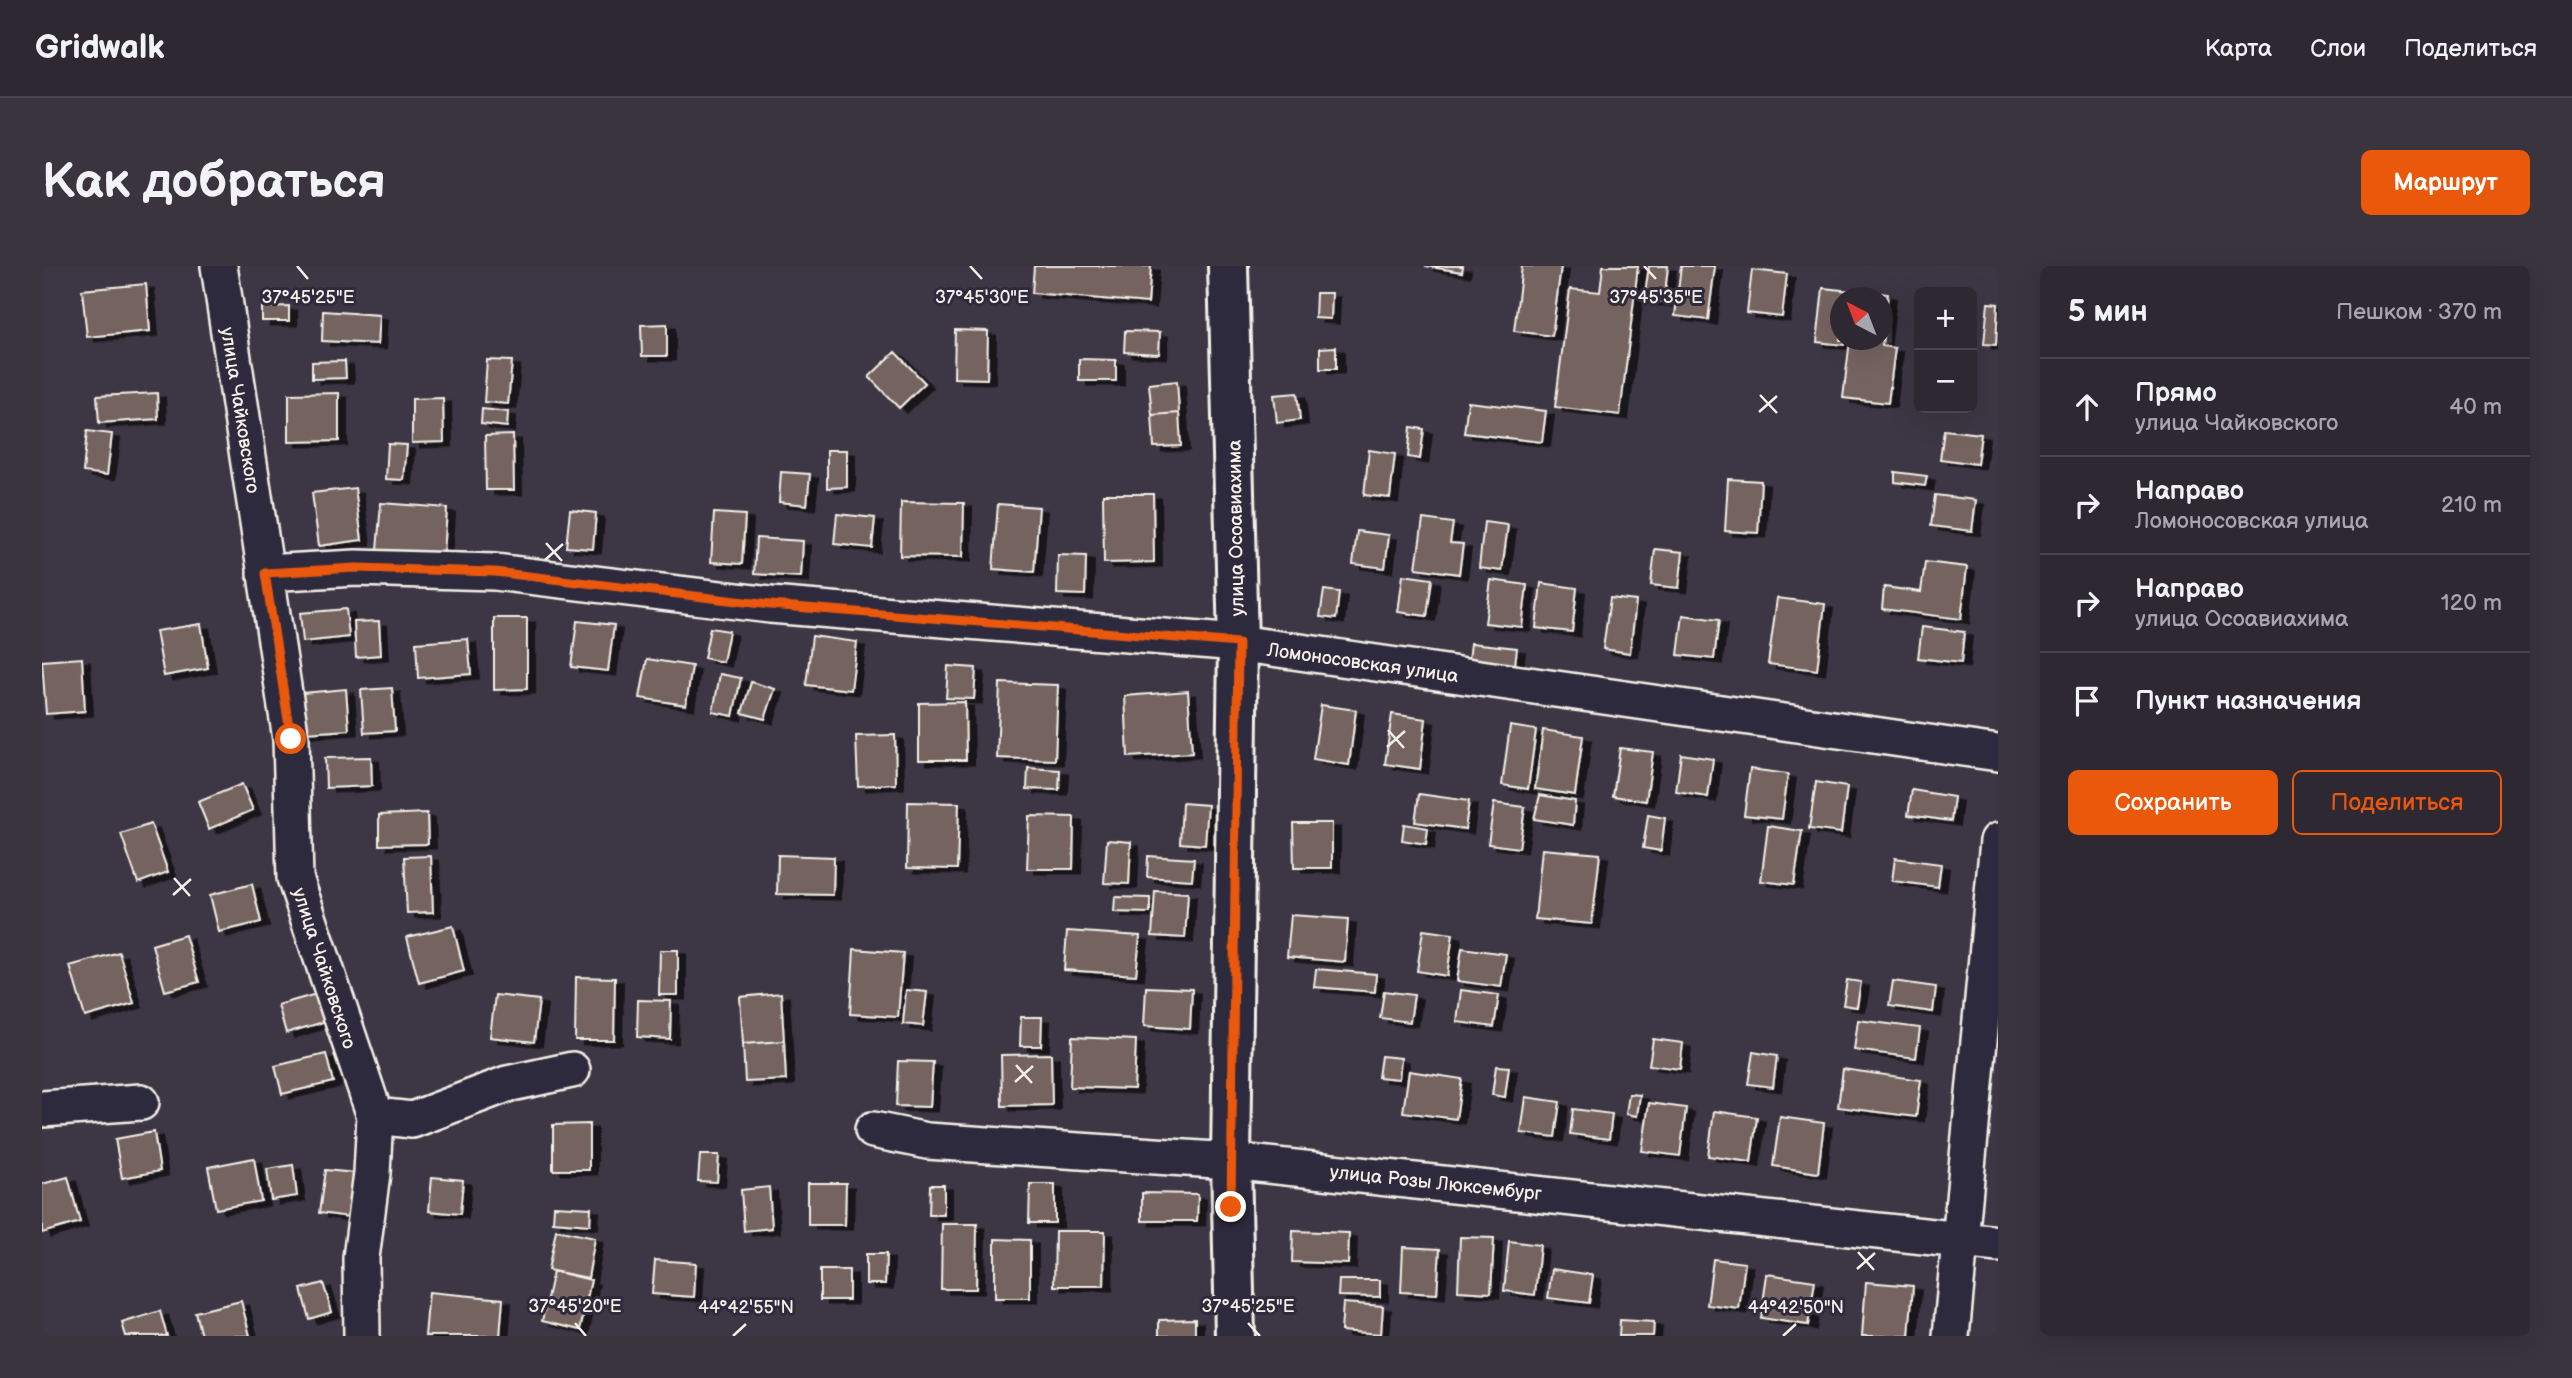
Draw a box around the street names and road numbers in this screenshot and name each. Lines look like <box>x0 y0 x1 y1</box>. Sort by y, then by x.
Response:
street label: улица Чайковского <box>215 325 264 495</box>
street label: улица Осоавиахима <box>1223 440 1250 616</box>
street label: Ломоносовская улица <box>1265 639 1460 688</box>
street label: улица Чайковского <box>287 885 360 1052</box>
street label: улица Розы Люксембург <box>1329 1161 1544 1206</box>

